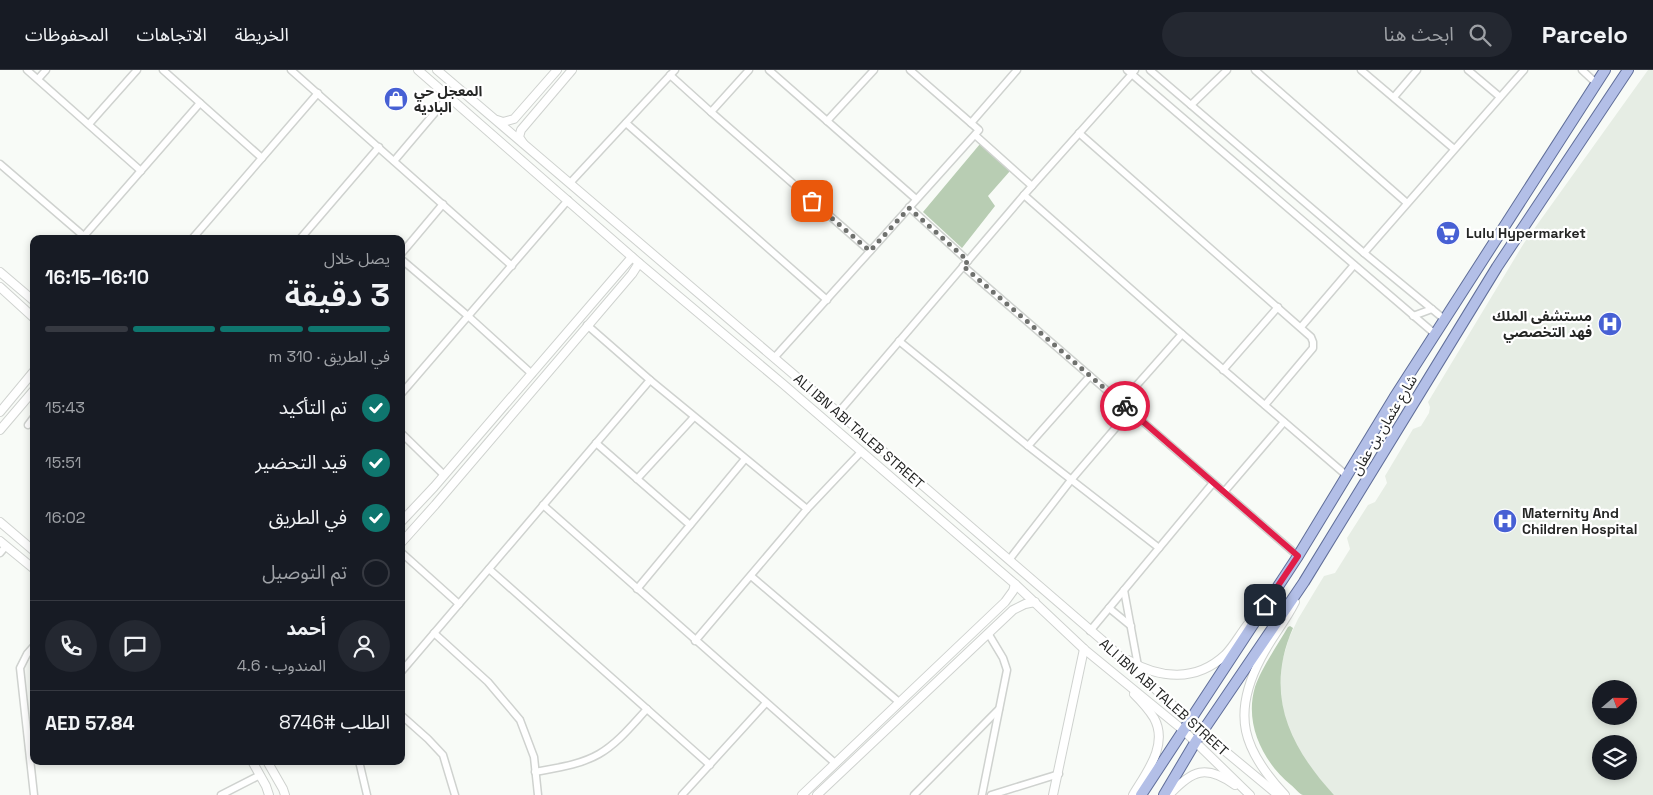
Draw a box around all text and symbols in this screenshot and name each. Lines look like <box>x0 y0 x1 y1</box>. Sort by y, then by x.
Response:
search box <box>1162 12 1512 57</box>
text: Parcelo <box>1542 19 1628 50</box>
icon: search <box>1466 21 1494 49</box>
text: ابحث هنا <box>1383 22 1454 47</box>
text: المحفوظات <box>25 23 109 46</box>
text: الاتجاهات <box>137 23 207 46</box>
text: الخريطة <box>235 23 289 46</box>
place label: المعجل حي الباديه <box>414 82 482 116</box>
shop icon: المعجل حي الباديه <box>383 86 409 112</box>
pin <box>791 180 833 222</box>
icon: bag <box>798 187 826 215</box>
supermarket icon: Lulu Hypermarket <box>1435 220 1461 246</box>
place label: Lulu Hypermarket <box>1466 224 1586 242</box>
text: يصل خلال <box>324 248 390 269</box>
text: 16:10–16:15 <box>45 265 149 290</box>
text: 3 دقيقة <box>285 275 390 315</box>
place label: مستشفى الملك فهد التخصصي <box>1492 307 1592 343</box>
hospital icon: مستشفى الملك فهد التخصصي <box>1597 311 1623 337</box>
text: في الطريق · 310 m <box>269 346 390 367</box>
street label: ALI IBN ABI TALEB STREET <box>790 369 928 493</box>
street label: شارع عثمان بن عفان <box>1347 372 1423 479</box>
courier <box>1100 381 1150 431</box>
icon: bike <box>1111 392 1139 420</box>
icon: check <box>362 394 390 422</box>
text: تم التأكيد <box>279 395 347 420</box>
text: 15:43 <box>45 397 85 418</box>
icon: check <box>362 449 390 477</box>
text: قيد التحضير <box>255 450 347 475</box>
text: 15:51 <box>45 452 81 473</box>
icon: check <box>362 504 390 532</box>
place label: Maternity And Children Hospital <box>1522 504 1638 538</box>
text: في الطريق <box>269 505 347 530</box>
text: 16:02 <box>45 507 85 528</box>
hospital icon: Maternity And Children Hospital <box>1492 508 1518 534</box>
text: تم التوصيل <box>262 560 347 585</box>
pin <box>1244 584 1286 626</box>
icon: home <box>1251 591 1279 619</box>
text: أحمد <box>286 616 326 641</box>
button: phone <box>45 620 97 672</box>
button: chat <box>109 620 161 672</box>
button: person <box>338 620 390 672</box>
street label: ALI IBN ABI TALEB STREET <box>1096 634 1232 760</box>
text: المندوب · 4.6 <box>237 655 326 676</box>
north arrow <box>1592 680 1638 725</box>
map controls <box>1592 680 1637 780</box>
text: الطلب #8746 <box>279 710 390 735</box>
text: AED 57.84 <box>45 711 135 736</box>
button: layers <box>1592 735 1637 780</box>

